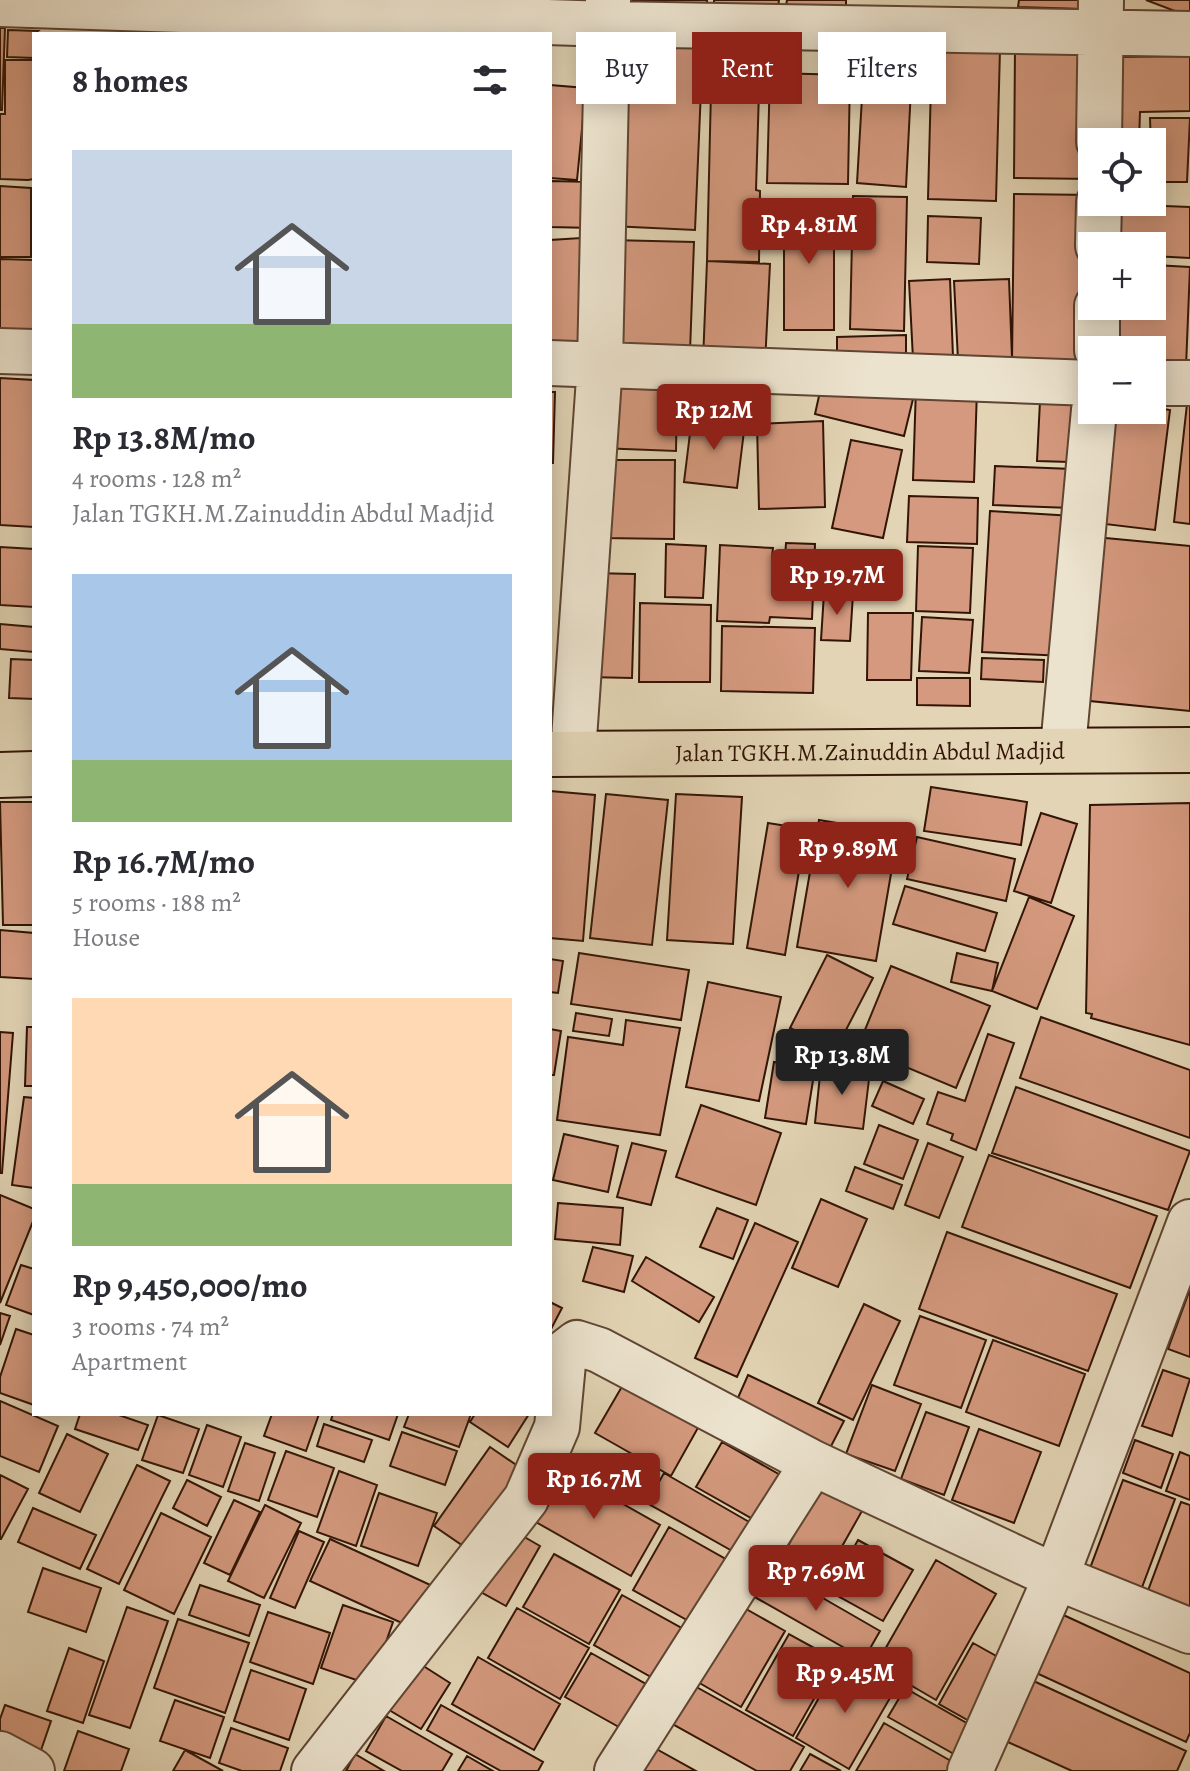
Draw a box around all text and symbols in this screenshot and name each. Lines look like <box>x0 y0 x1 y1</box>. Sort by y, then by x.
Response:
chip: Buy <box>576 32 676 104</box>
chip: Rent <box>692 32 802 104</box>
chip: Filters <box>818 32 946 104</box>
text: 8 homes <box>72 57 188 104</box>
icon: filters <box>468 58 512 102</box>
map controls <box>1078 128 1166 424</box>
button: locate <box>1078 128 1166 216</box>
pin: Rp 4.81M <box>726 198 892 266</box>
icon: home <box>220 202 364 346</box>
text: Rp 4.81M <box>760 206 858 241</box>
button: + <box>1078 232 1166 320</box>
button: − <box>1078 336 1166 424</box>
pin: Rp 12M <box>649 384 779 452</box>
text: Rp 12M <box>675 392 753 427</box>
text: Rp 13.8M/mo <box>72 414 256 461</box>
text: 4 rooms · 128 m² <box>72 461 241 496</box>
text: Jalan TGKH.M.Zainuddin Abdul Madjid <box>72 496 494 531</box>
pin: Rp 19.7M <box>754 549 920 617</box>
text: Rp 19.7M <box>789 557 885 592</box>
icon: home <box>220 626 364 770</box>
street label: Jalan TGKH.M.Zainuddin Abdul Madjid <box>675 735 1065 769</box>
pin: Rp 9.89M <box>765 822 931 890</box>
text: Rp 9.89M <box>798 830 898 865</box>
text: Rp 16.7M/mo <box>72 838 255 885</box>
text: 5 rooms · 188 m² <box>72 885 241 920</box>
text: House <box>72 920 140 955</box>
pin: Rp 13.8M <box>759 1029 925 1097</box>
text: Rp 13.8M <box>794 1037 890 1072</box>
icon: home <box>220 1050 364 1194</box>
text: Rp 9,450,000/mo <box>72 1262 307 1309</box>
text: 3 rooms · 74 m² <box>72 1309 229 1344</box>
text: Apartment <box>72 1344 187 1379</box>
pin: Rp 16.7M <box>511 1453 677 1521</box>
text: Rp 16.7M <box>546 1461 642 1496</box>
pin: Rp 7.69M <box>733 1545 899 1613</box>
text: Rp 7.69M <box>767 1553 865 1588</box>
pin: Rp 9.45M <box>762 1647 928 1715</box>
text: Rp 9.45M <box>795 1655 895 1690</box>

